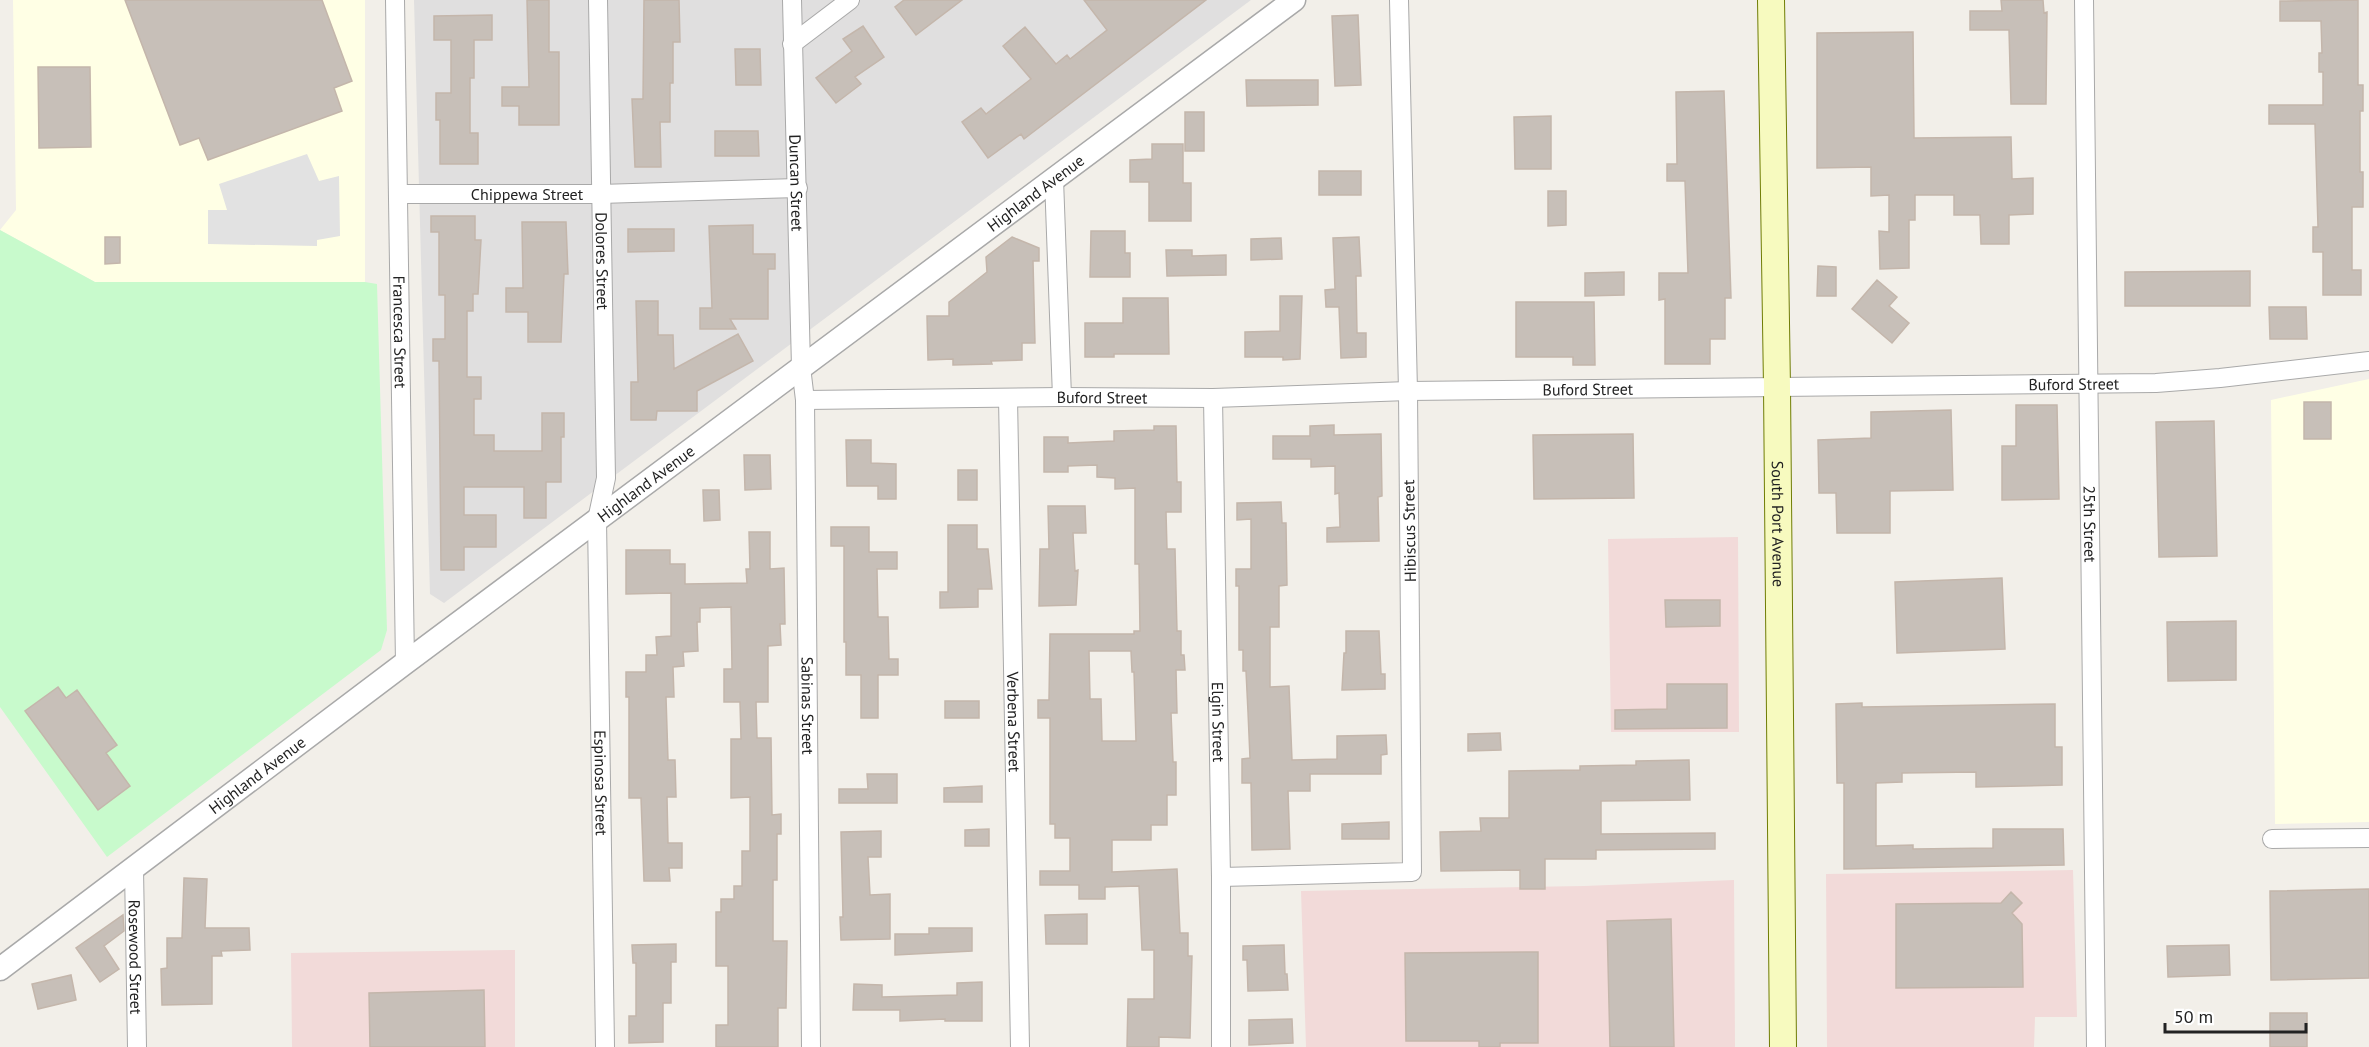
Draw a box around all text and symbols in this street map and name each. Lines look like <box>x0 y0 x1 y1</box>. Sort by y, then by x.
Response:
street label: Duncan Street <box>785 134 808 232</box>
street label: Highland Avenue <box>983 150 1088 236</box>
street label: Chippewa Street <box>471 184 584 204</box>
street label: Dolores Street <box>592 212 613 311</box>
street label: Francesca Street <box>389 276 411 389</box>
street label: Buford Street <box>2028 373 2120 394</box>
street label: Buford Street <box>1542 379 1634 400</box>
street label: Buford Street <box>1056 387 1148 408</box>
street label: Highland Avenue <box>593 441 698 526</box>
street label: South Port Avenue <box>1768 461 1789 587</box>
street label: Hibiscus Street <box>1398 479 1420 582</box>
street label: 25th Street <box>2080 485 2100 563</box>
street label: Sabinas Street <box>797 657 818 755</box>
street label: Verbena Street <box>1003 671 1025 773</box>
street label: Elgin Street <box>1208 682 1229 763</box>
street label: Espinosa Street <box>590 730 612 836</box>
street label: Highland Avenue <box>205 732 309 818</box>
street label: Rosewood Street <box>125 900 146 1015</box>
scale bar <box>2165 996 2306 1034</box>
text: 50 m <box>2174 1005 2213 1028</box>

